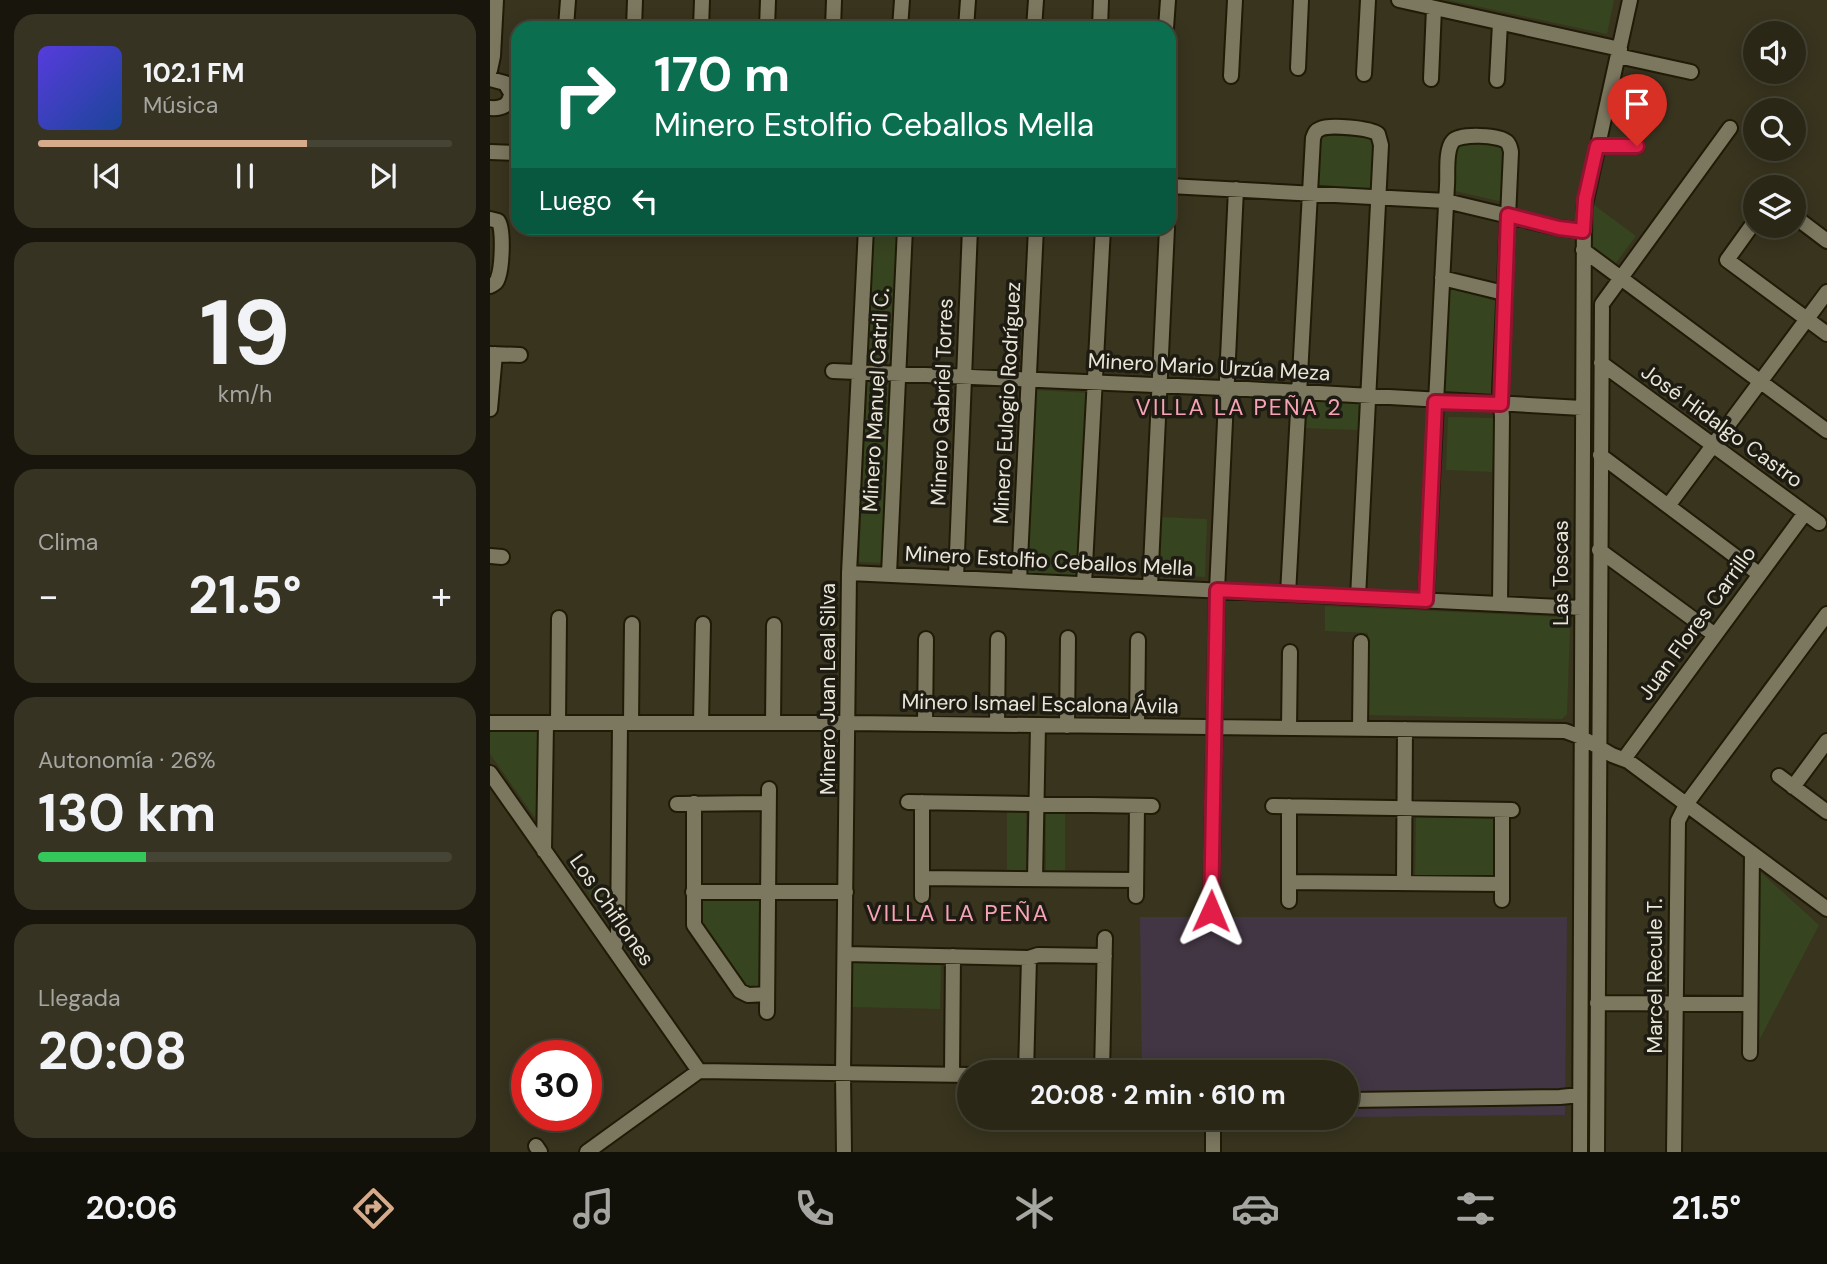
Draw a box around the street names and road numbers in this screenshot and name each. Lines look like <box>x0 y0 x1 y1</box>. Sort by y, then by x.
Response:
street label: Minero Eulogio Rodríguez <box>987 281 1027 525</box>
street label: Minero Manuel Catril C. <box>856 287 896 513</box>
street label: Minero Gabriel Torres <box>924 298 960 506</box>
street label: Minero Mario Urzúa Meza <box>1087 347 1331 387</box>
street label: José Hidalgo Castro <box>1635 358 1809 494</box>
street label: Las Toscas <box>1547 520 1575 626</box>
street label: Minero Estolfio Ceballos Mella <box>904 539 1194 583</box>
street label: Juan Flores Carrillo <box>1632 540 1762 706</box>
street label: Minero Juan Leal Silva <box>814 583 842 795</box>
street label: Minero Ismael Escalona Ávila <box>901 688 1179 720</box>
street label: Los Chiflones <box>563 849 661 971</box>
street label: Marcel Recule T. <box>1641 899 1669 1053</box>

